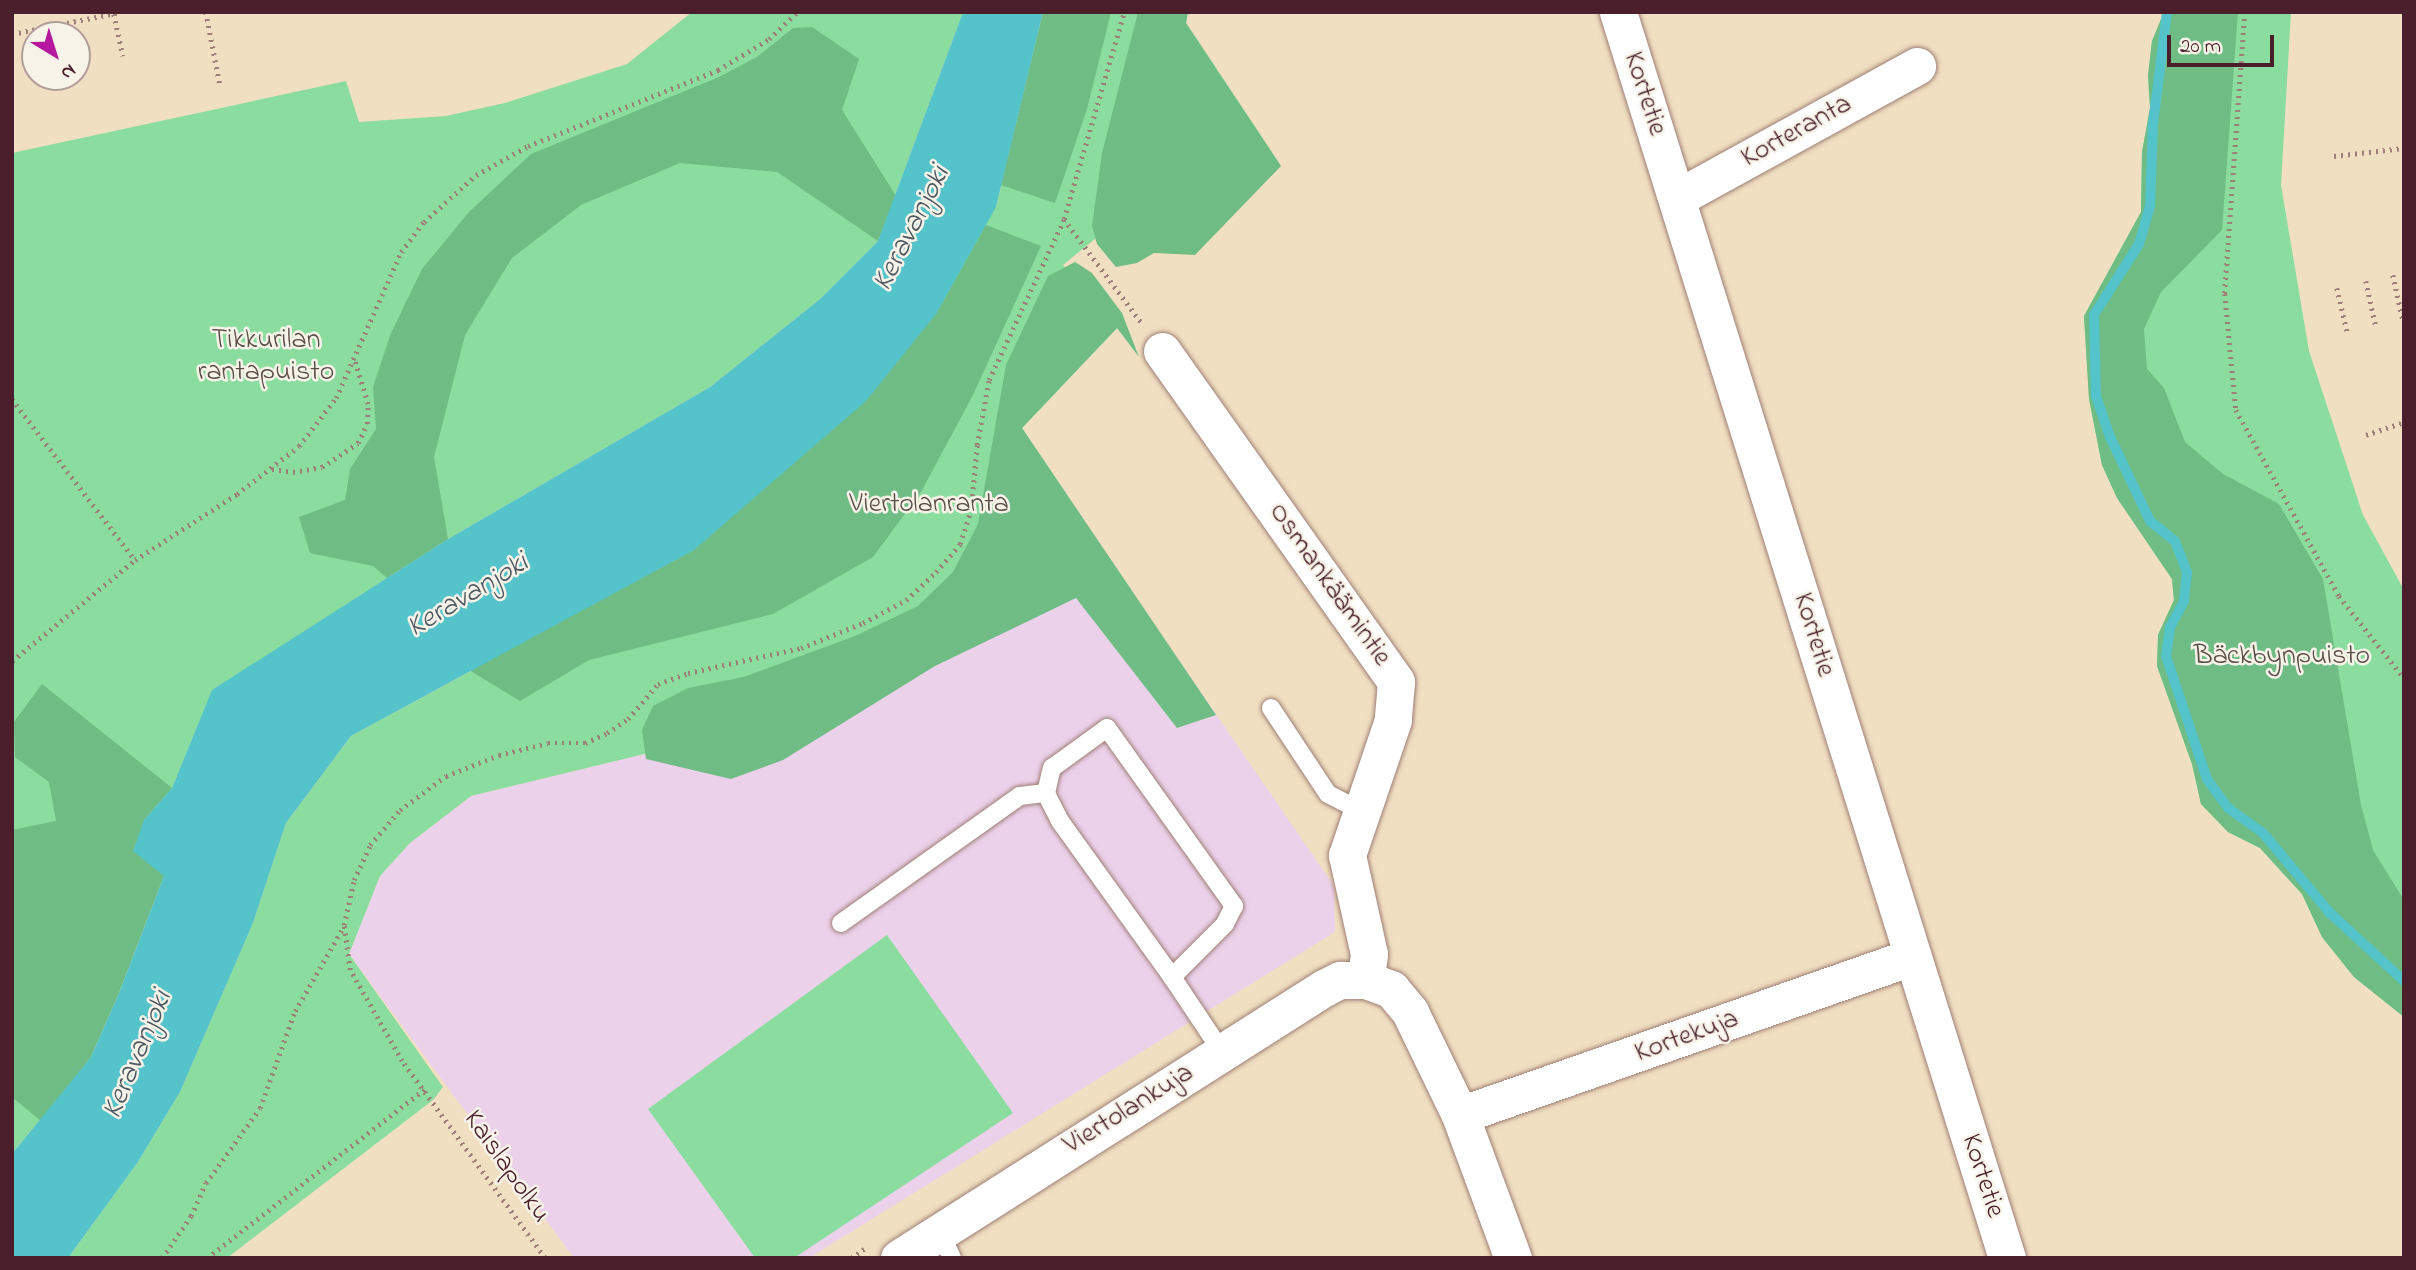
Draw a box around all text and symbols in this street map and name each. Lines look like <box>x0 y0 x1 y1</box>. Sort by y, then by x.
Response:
north arrow <box>21 21 91 91</box>
scale bar <box>2171 21 2278 65</box>
text: 20 m <box>2180 32 2221 62</box>
street label: Kortetie <box>1615 48 1673 140</box>
text: N <box>55 57 81 86</box>
street label: Korteranta <box>1736 88 1858 176</box>
water label: Keravanjoki <box>865 161 959 297</box>
park label: Tikkurilan rantapuisto <box>198 324 334 390</box>
park label: Viertolanranta <box>849 488 1009 522</box>
street label: Osmankäämintie <box>1260 497 1398 673</box>
water label: Keravanjoki <box>401 546 535 646</box>
street label: Kortetie <box>1784 589 1842 681</box>
park label: Bäckbynpuisto <box>2194 640 2370 674</box>
water label: Keravanjoki <box>95 986 181 1124</box>
street label: Kortekuja <box>1631 1003 1743 1071</box>
street label: Viertolankuja <box>1058 1057 1200 1163</box>
street label: Kaislapolku <box>455 1104 557 1230</box>
street label: Kortetie <box>1953 1130 2011 1222</box>

